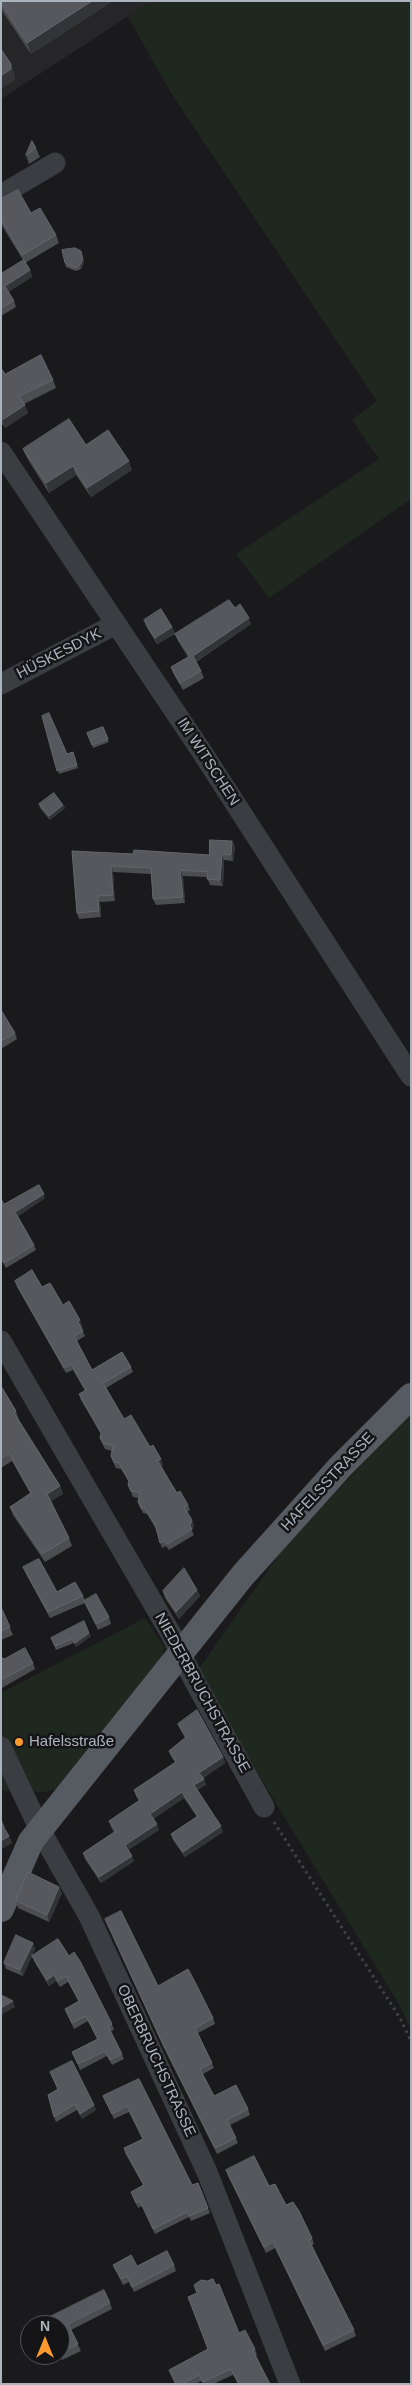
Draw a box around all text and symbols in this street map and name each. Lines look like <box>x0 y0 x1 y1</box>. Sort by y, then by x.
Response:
street label: HÜSKESDYK <box>14 625 104 683</box>
street label: IM WITSCHEN <box>173 715 243 809</box>
street label: HAFELSSTRASSE <box>278 1429 378 1535</box>
street label: NIEDERBRUCHSTRASSE <box>150 1610 254 1776</box>
place label: Hafelsstraße <box>29 1733 114 1751</box>
marker: Hafelsstraße <box>13 1736 25 1748</box>
street label: OBERBRUCHSTRASSE <box>113 1982 199 2140</box>
north arrow <box>20 2315 70 2365</box>
text: N <box>40 2318 50 2334</box>

